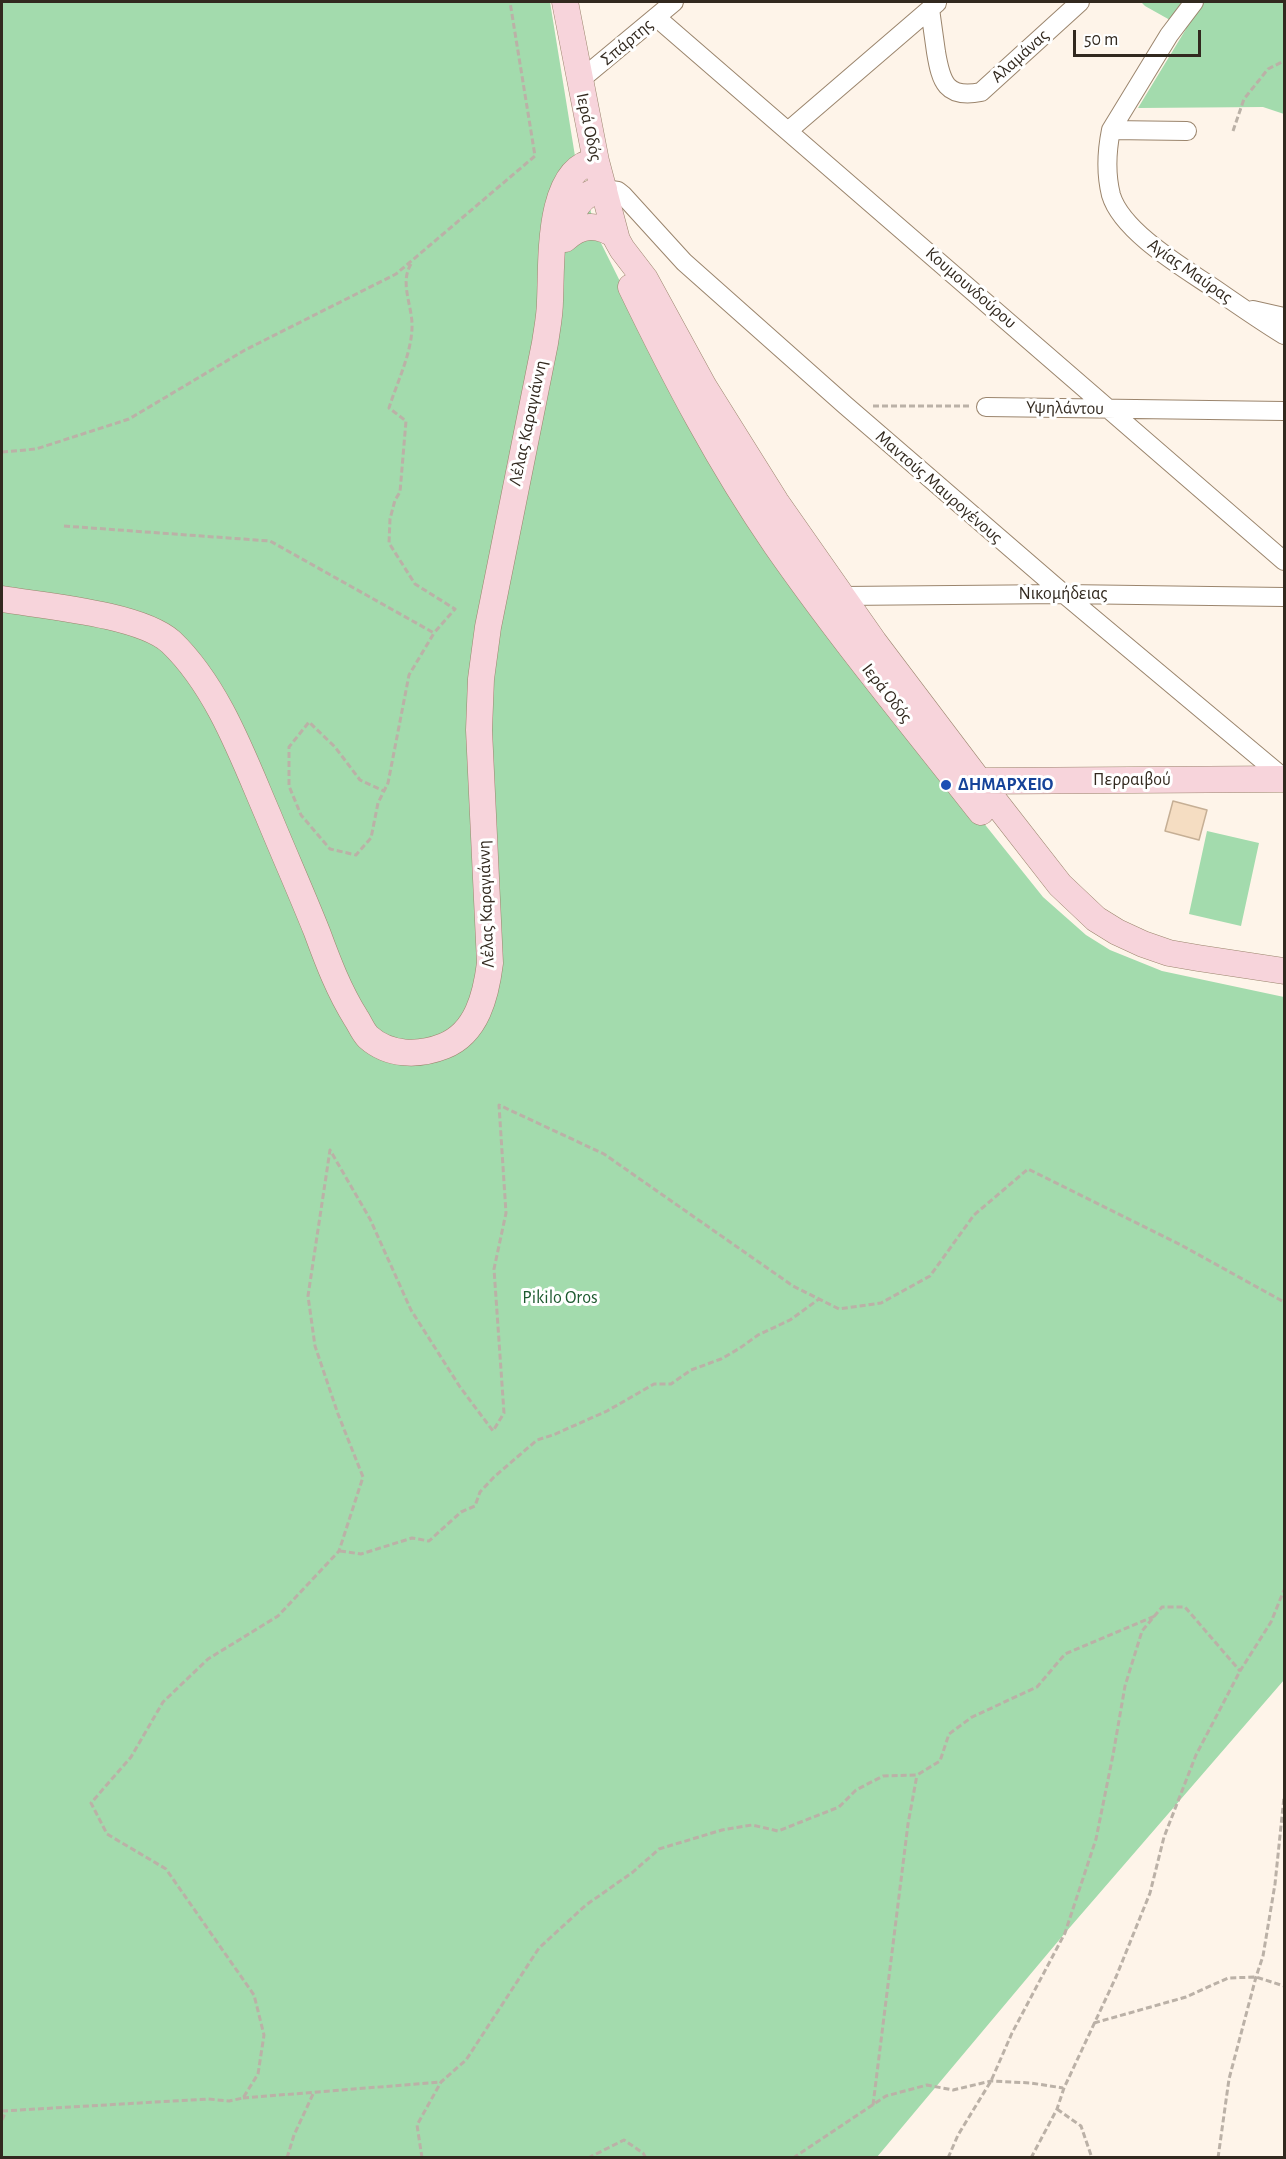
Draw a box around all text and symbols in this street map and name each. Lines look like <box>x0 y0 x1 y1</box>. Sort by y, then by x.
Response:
street label: Σπάρτης <box>596 14 658 70</box>
scale bar <box>1076 18 1204 56</box>
street label: Αλαμάνας <box>987 24 1053 88</box>
text: 50 m <box>1084 31 1118 49</box>
street label: Ιερά Οδός <box>571 91 607 163</box>
street label: Αγίας Μαύρας <box>1143 234 1237 308</box>
street label: Κουμουνδούρου <box>921 243 1021 333</box>
street label: Λέλας Καραγιάννη <box>504 358 552 488</box>
street label: Υψηλάντου <box>1026 397 1104 419</box>
street label: Μαντούς Μαυρογένους <box>871 426 1007 548</box>
street label: Νικομήδειας <box>1018 583 1108 605</box>
street label: Ιερά Οδός <box>857 659 917 727</box>
street label: Περραιβού <box>1093 769 1171 791</box>
place label: ΔΗΜΑΡΧΕΙΟ <box>958 774 1053 796</box>
marker: ΔΗΜΑΡΧΕΙΟ <box>939 778 953 792</box>
street label: Λέλας Καραγιάννη <box>473 840 499 968</box>
park label: Pikilo Oros <box>522 1287 598 1309</box>

